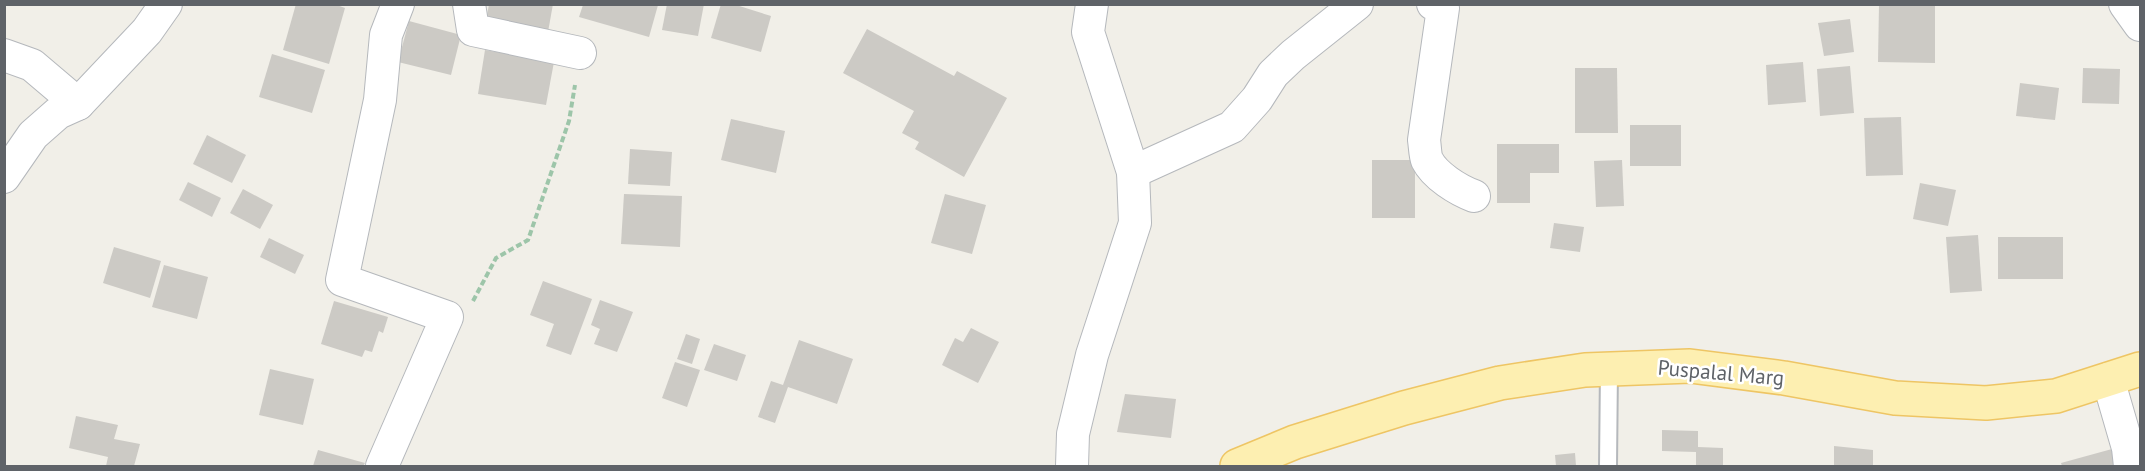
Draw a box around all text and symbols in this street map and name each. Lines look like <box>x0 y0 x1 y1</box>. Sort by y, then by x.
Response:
street label: Puspalal Marg <box>1657 354 1785 391</box>

